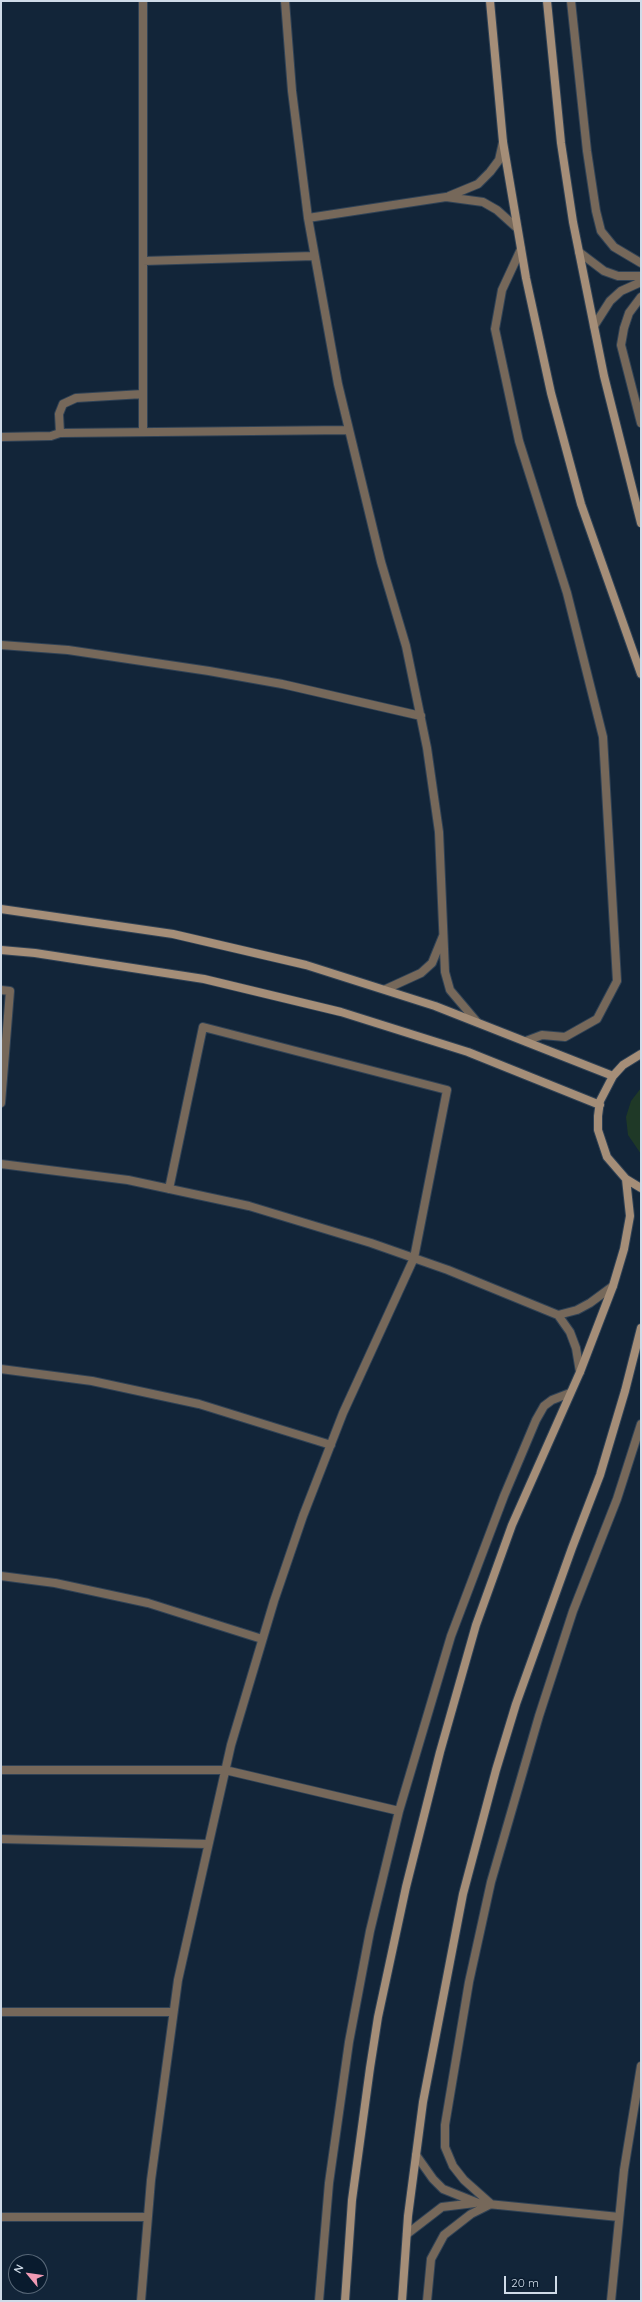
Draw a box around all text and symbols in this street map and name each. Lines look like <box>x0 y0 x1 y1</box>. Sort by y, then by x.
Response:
north arrow <box>8 2254 48 2294</box>
text: N <box>10 2262 26 2276</box>
scale bar <box>506 2268 559 2294</box>
text: 20 m <box>511 2275 539 2290</box>

